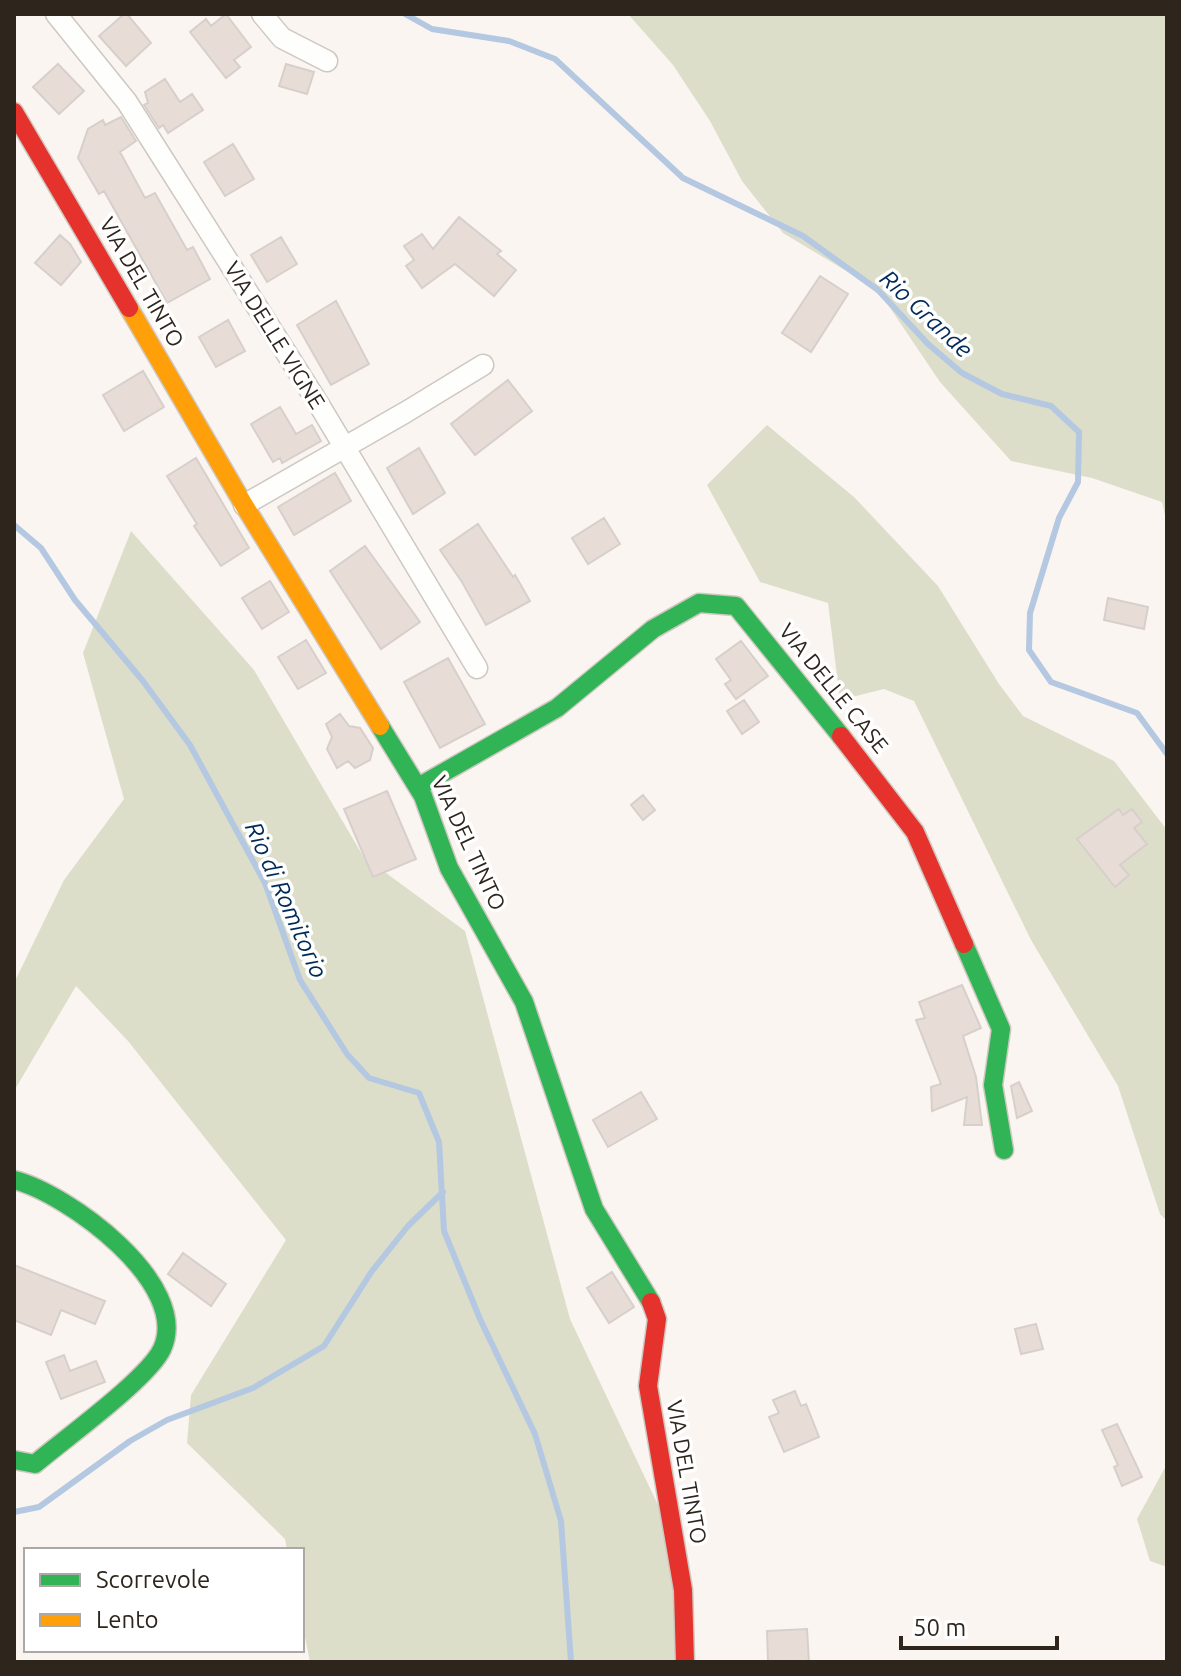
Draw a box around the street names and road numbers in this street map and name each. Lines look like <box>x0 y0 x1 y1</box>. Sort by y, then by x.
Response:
street label: VIA DEL TINTO <box>95 212 190 351</box>
street label: VIA DELLE VIGNE <box>220 257 331 413</box>
street label: VIA DELLE CASE <box>775 618 894 757</box>
street label: VIA DEL TINTO <box>427 772 512 914</box>
street label: VIA DEL TINTO <box>663 1398 712 1546</box>

